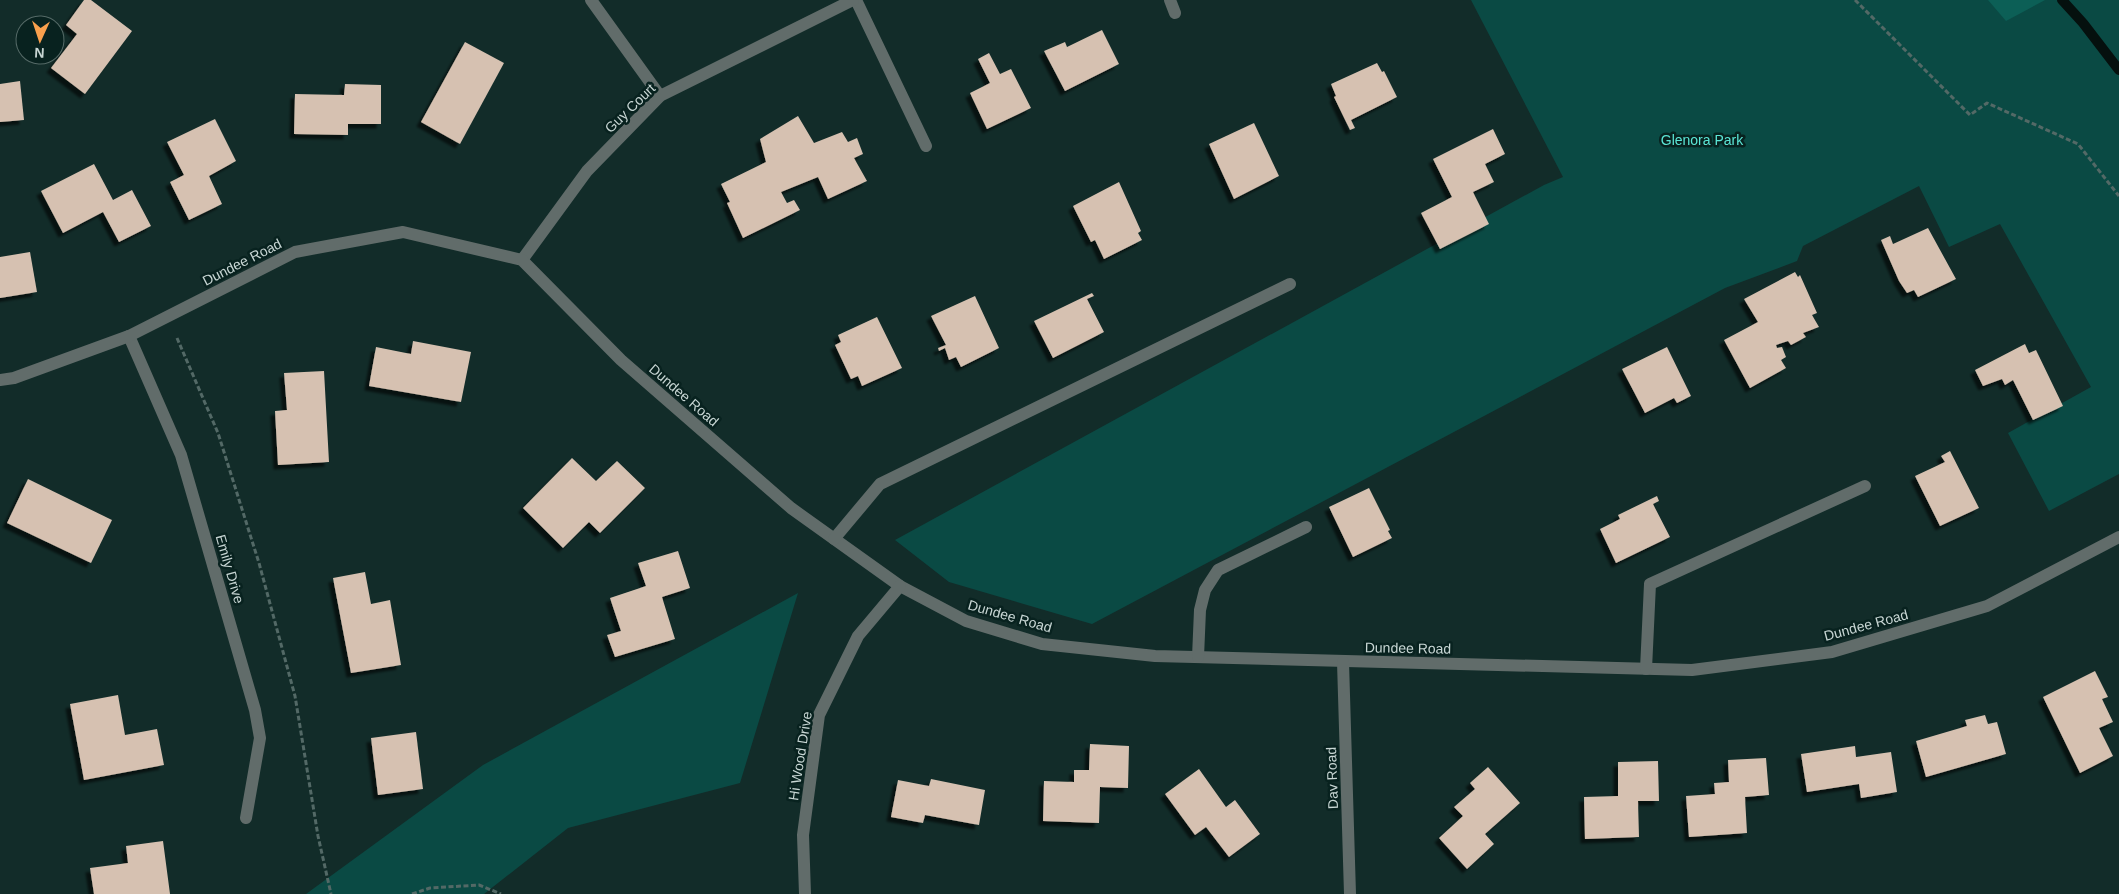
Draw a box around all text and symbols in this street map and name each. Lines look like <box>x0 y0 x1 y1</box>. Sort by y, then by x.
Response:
north arrow <box>15 15 65 65</box>
text: N <box>34 45 45 61</box>
street label: Guy Court <box>601 80 659 136</box>
park label: Glenora Park <box>1661 132 1744 148</box>
street label: Dundee Road <box>200 235 284 289</box>
street label: Dundee Road <box>646 361 722 429</box>
street label: Emily Drive <box>213 533 248 605</box>
street label: Dundee Road <box>966 596 1054 636</box>
street label: Dundee Road <box>1822 606 1910 644</box>
street label: Dundee Road <box>1365 639 1451 657</box>
street label: Hi Wood Drive <box>785 710 815 802</box>
street label: Dav Road <box>1323 747 1341 809</box>

